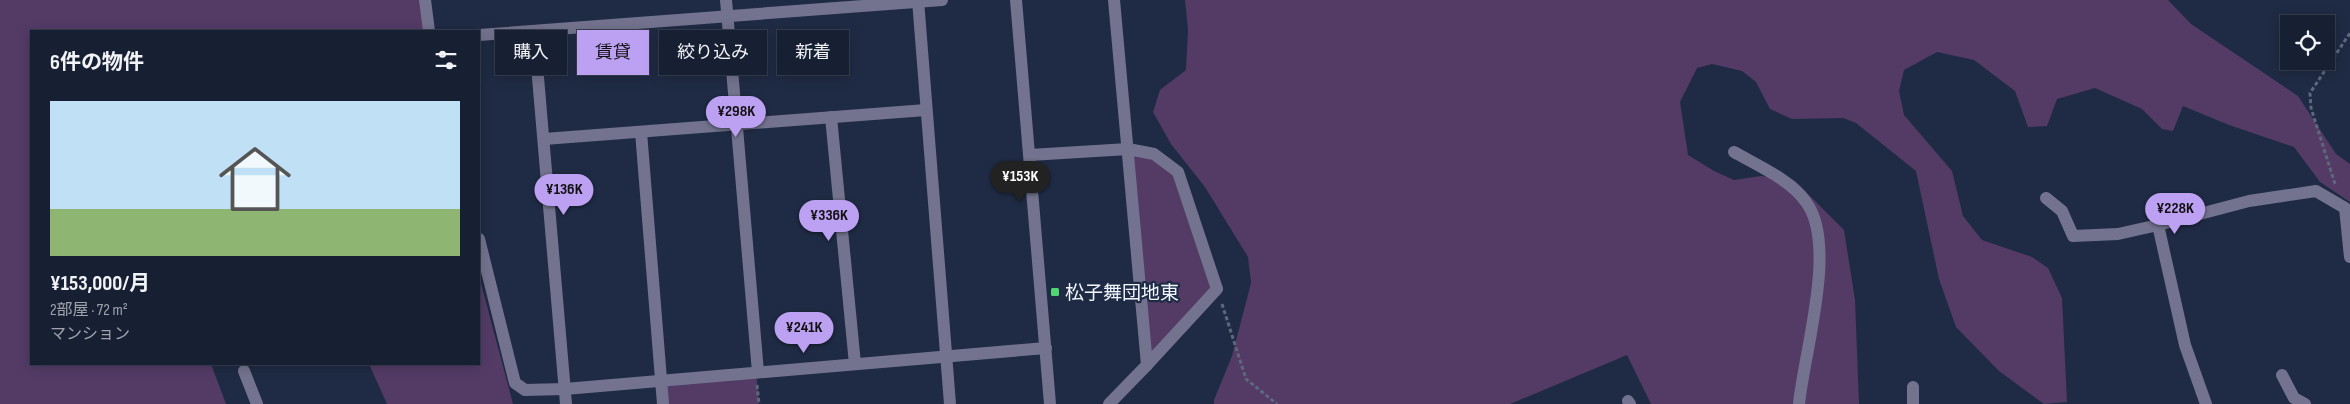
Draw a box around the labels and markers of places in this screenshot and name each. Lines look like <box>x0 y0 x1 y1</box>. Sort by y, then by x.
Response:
pin: ¥298K <box>701 96 771 138</box>
pin: ¥153K <box>985 160 1055 203</box>
pin: ¥136K <box>529 174 599 216</box>
pin: ¥228K <box>2140 192 2210 235</box>
pin: ¥336K <box>794 200 864 242</box>
place label: 松子舞団地東 <box>1065 282 1179 305</box>
marker: 松子舞団地東 <box>1049 286 1061 298</box>
pin: ¥241K <box>769 312 839 354</box>

